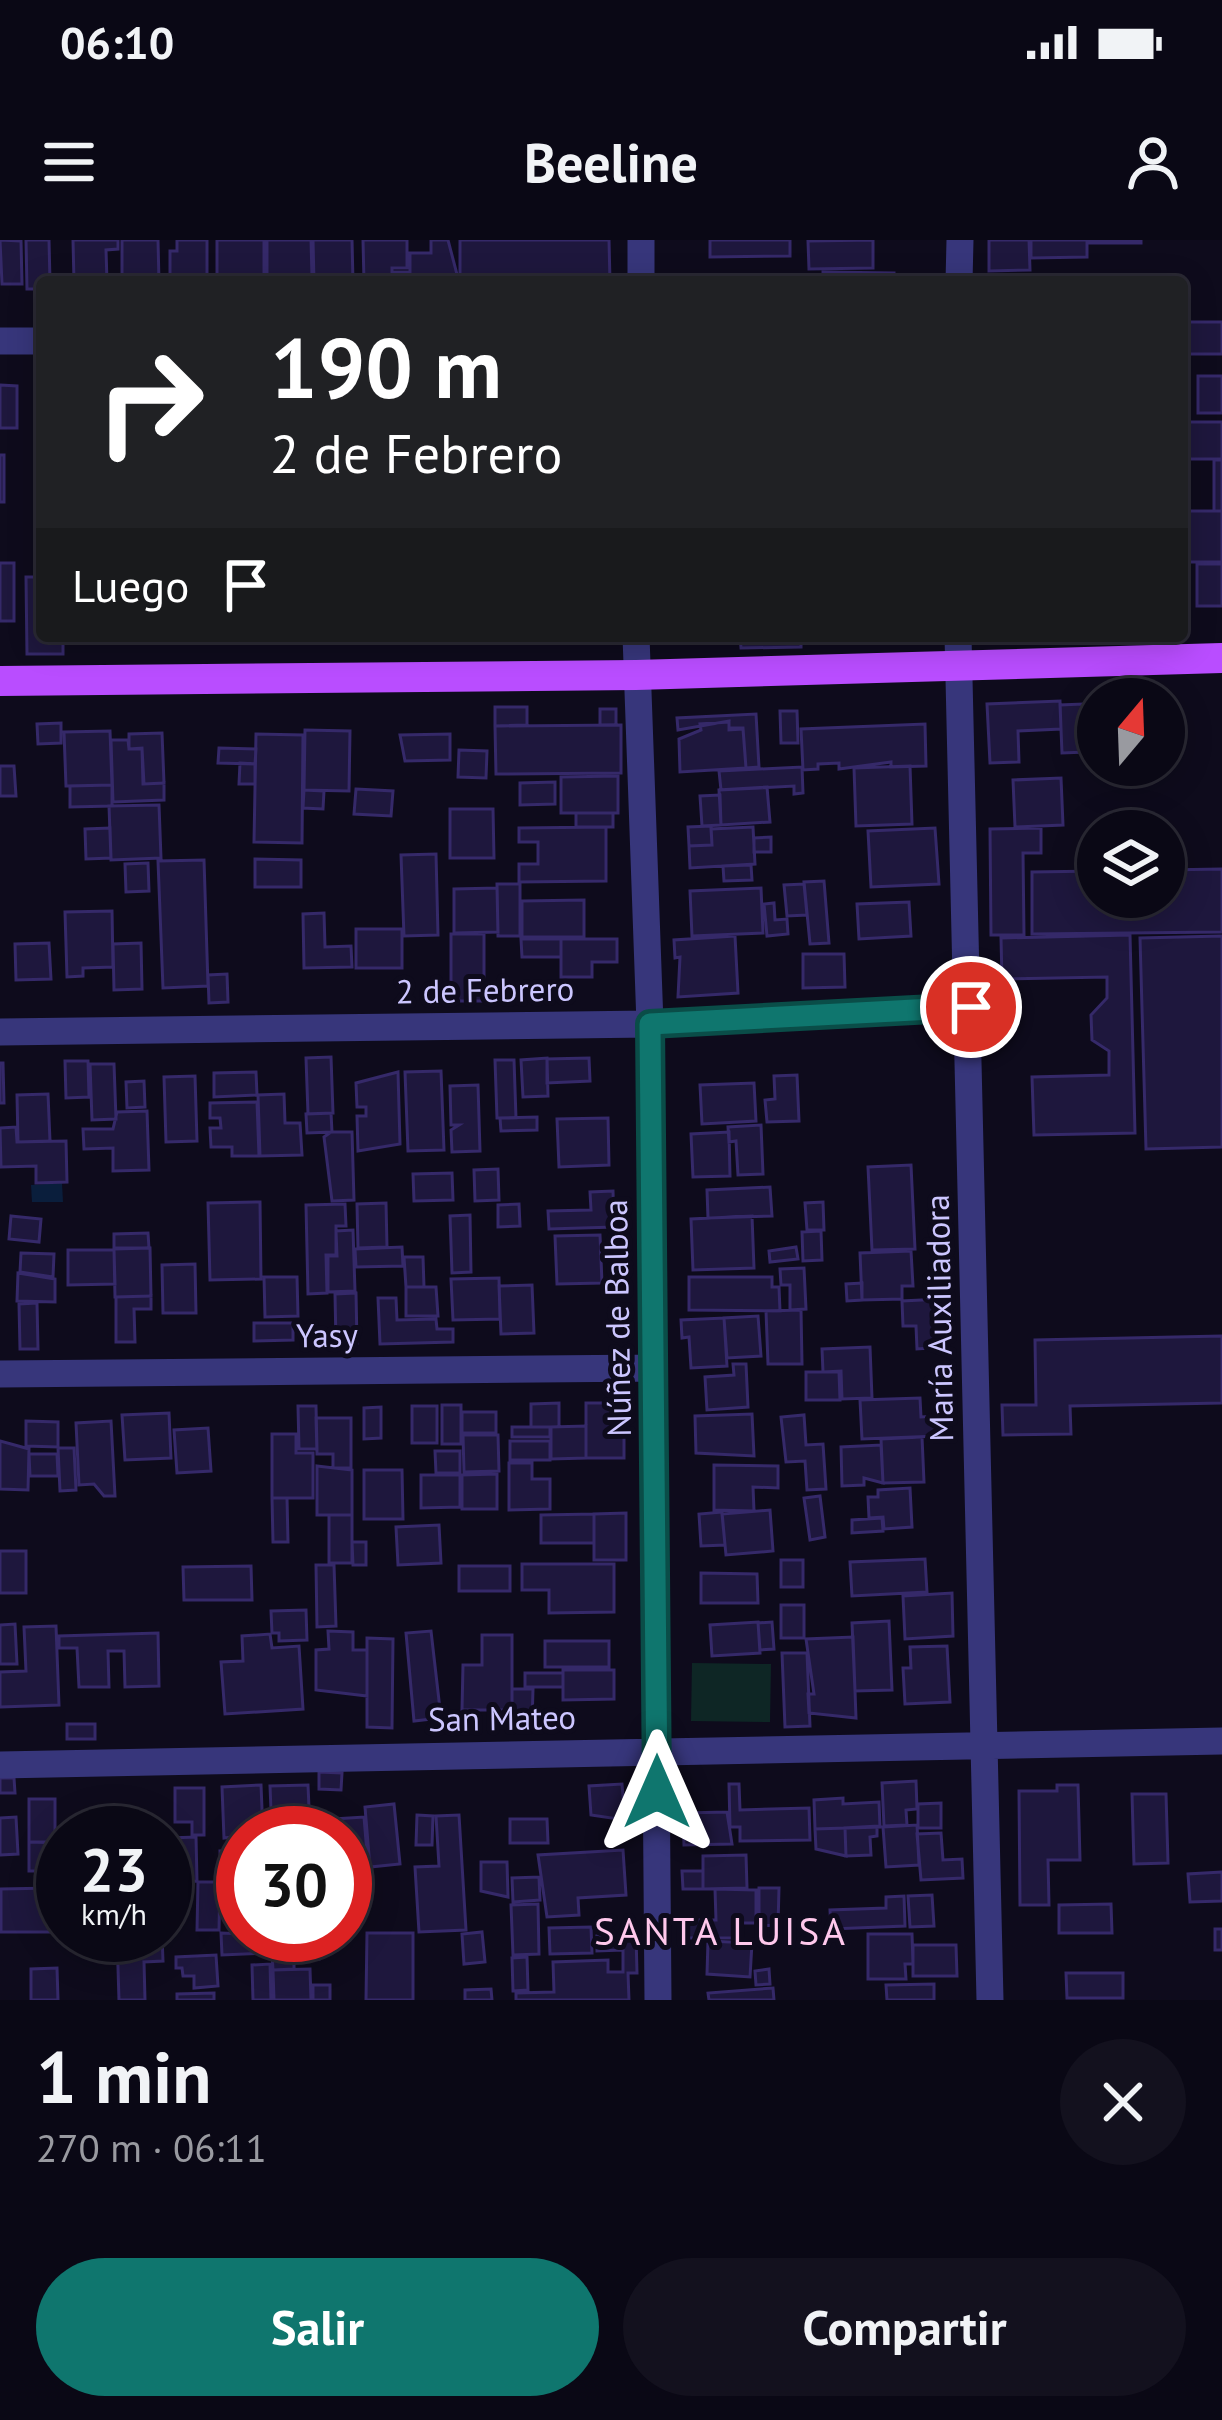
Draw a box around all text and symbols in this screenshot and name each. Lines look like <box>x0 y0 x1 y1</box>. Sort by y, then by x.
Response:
text: 06:10 <box>60 13 174 71</box>
text: Beeline <box>524 127 698 197</box>
icon: menu <box>36 129 102 195</box>
icon: person <box>1120 129 1186 195</box>
text: 190 m <box>270 312 502 421</box>
icon: right <box>72 324 228 480</box>
text: 2 de Febrero <box>270 418 562 488</box>
icon: arrive <box>213 552 279 618</box>
text: Luego <box>72 556 189 614</box>
north arrow <box>1077 678 1185 786</box>
map controls <box>1077 678 1185 918</box>
button: layers <box>1077 810 1185 918</box>
pin <box>920 956 1022 1058</box>
street label: 2 de Febrero <box>395 966 575 1013</box>
icon: arrive <box>938 974 1004 1040</box>
street label: María Auxiliadora <box>915 1194 962 1442</box>
street label: Núñez de Balboa <box>593 1199 640 1437</box>
street label: Yasy <box>296 1312 359 1357</box>
street label: San Mateo <box>428 1695 576 1740</box>
position arrow <box>594 1729 720 1855</box>
speed limit sign: 30 <box>216 1806 372 1962</box>
text: 23 <box>80 1830 148 1908</box>
text: km/h <box>81 1894 147 1933</box>
district label: SANTA LUISA <box>594 1905 848 1956</box>
text: 1 min <box>36 2030 212 2123</box>
button: close <box>1060 2039 1186 2165</box>
text: 270 m · 06:11 <box>36 2122 267 2173</box>
button: Salir <box>36 2258 599 2396</box>
button: Compartir <box>623 2258 1186 2396</box>

